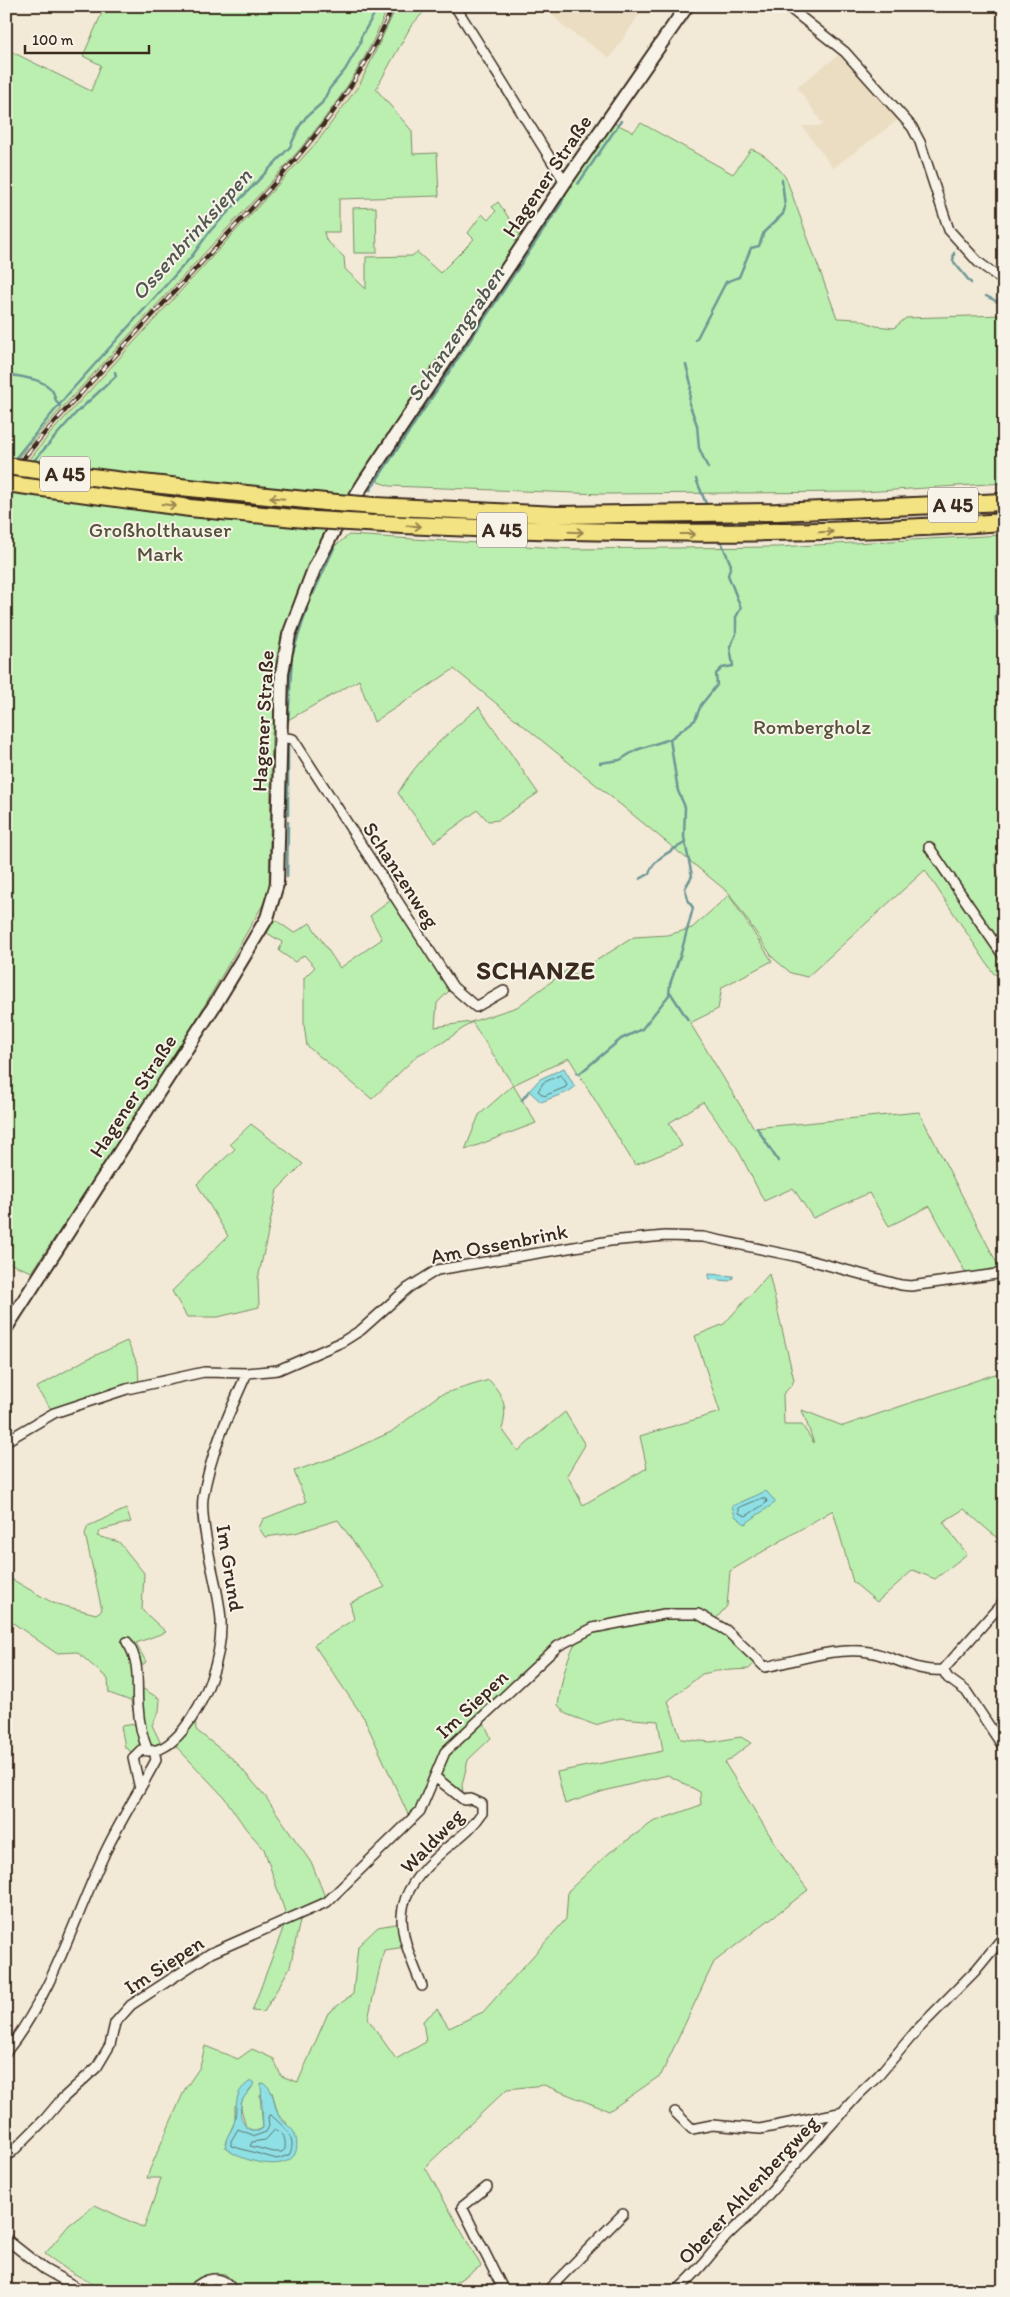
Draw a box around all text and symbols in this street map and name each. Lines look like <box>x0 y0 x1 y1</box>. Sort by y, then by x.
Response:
scale bar <box>25 22 149 54</box>
text: 100 m <box>32 31 74 49</box>
street label: Hagener Straße <box>497 110 597 242</box>
water label: Ossenbrinksiepen <box>125 162 258 306</box>
water label: Schanzengraben <box>401 262 511 407</box>
road number: A 45 <box>40 456 90 492</box>
road number: A 45 <box>928 488 978 522</box>
one-way arrow <box>269 493 285 503</box>
one-way arrow <box>161 500 177 510</box>
road number: A 45 <box>477 512 527 548</box>
park label: Großholthauser Mark <box>89 517 232 566</box>
one-way arrow <box>405 521 421 530</box>
one-way arrow <box>818 527 834 537</box>
one-way arrow <box>568 528 584 537</box>
one-way arrow <box>680 529 696 539</box>
street label: Hagener Straße <box>246 649 279 793</box>
park label: Rombergholz <box>753 714 871 739</box>
street label: Schanzenweg <box>358 817 445 933</box>
district label: SCHANZE <box>476 954 596 986</box>
street label: Hagener Straße <box>83 1029 182 1162</box>
street label: Am Ossenbrink <box>428 1218 570 1269</box>
street label: Im Grund <box>211 1523 250 1614</box>
street label: Im Siepen <box>430 1664 513 1743</box>
street label: Waldweg <box>395 1803 469 1878</box>
street label: Im Siepen <box>119 1930 208 2000</box>
street label: Oberer Ahlenbergweg <box>672 2110 823 2269</box>

